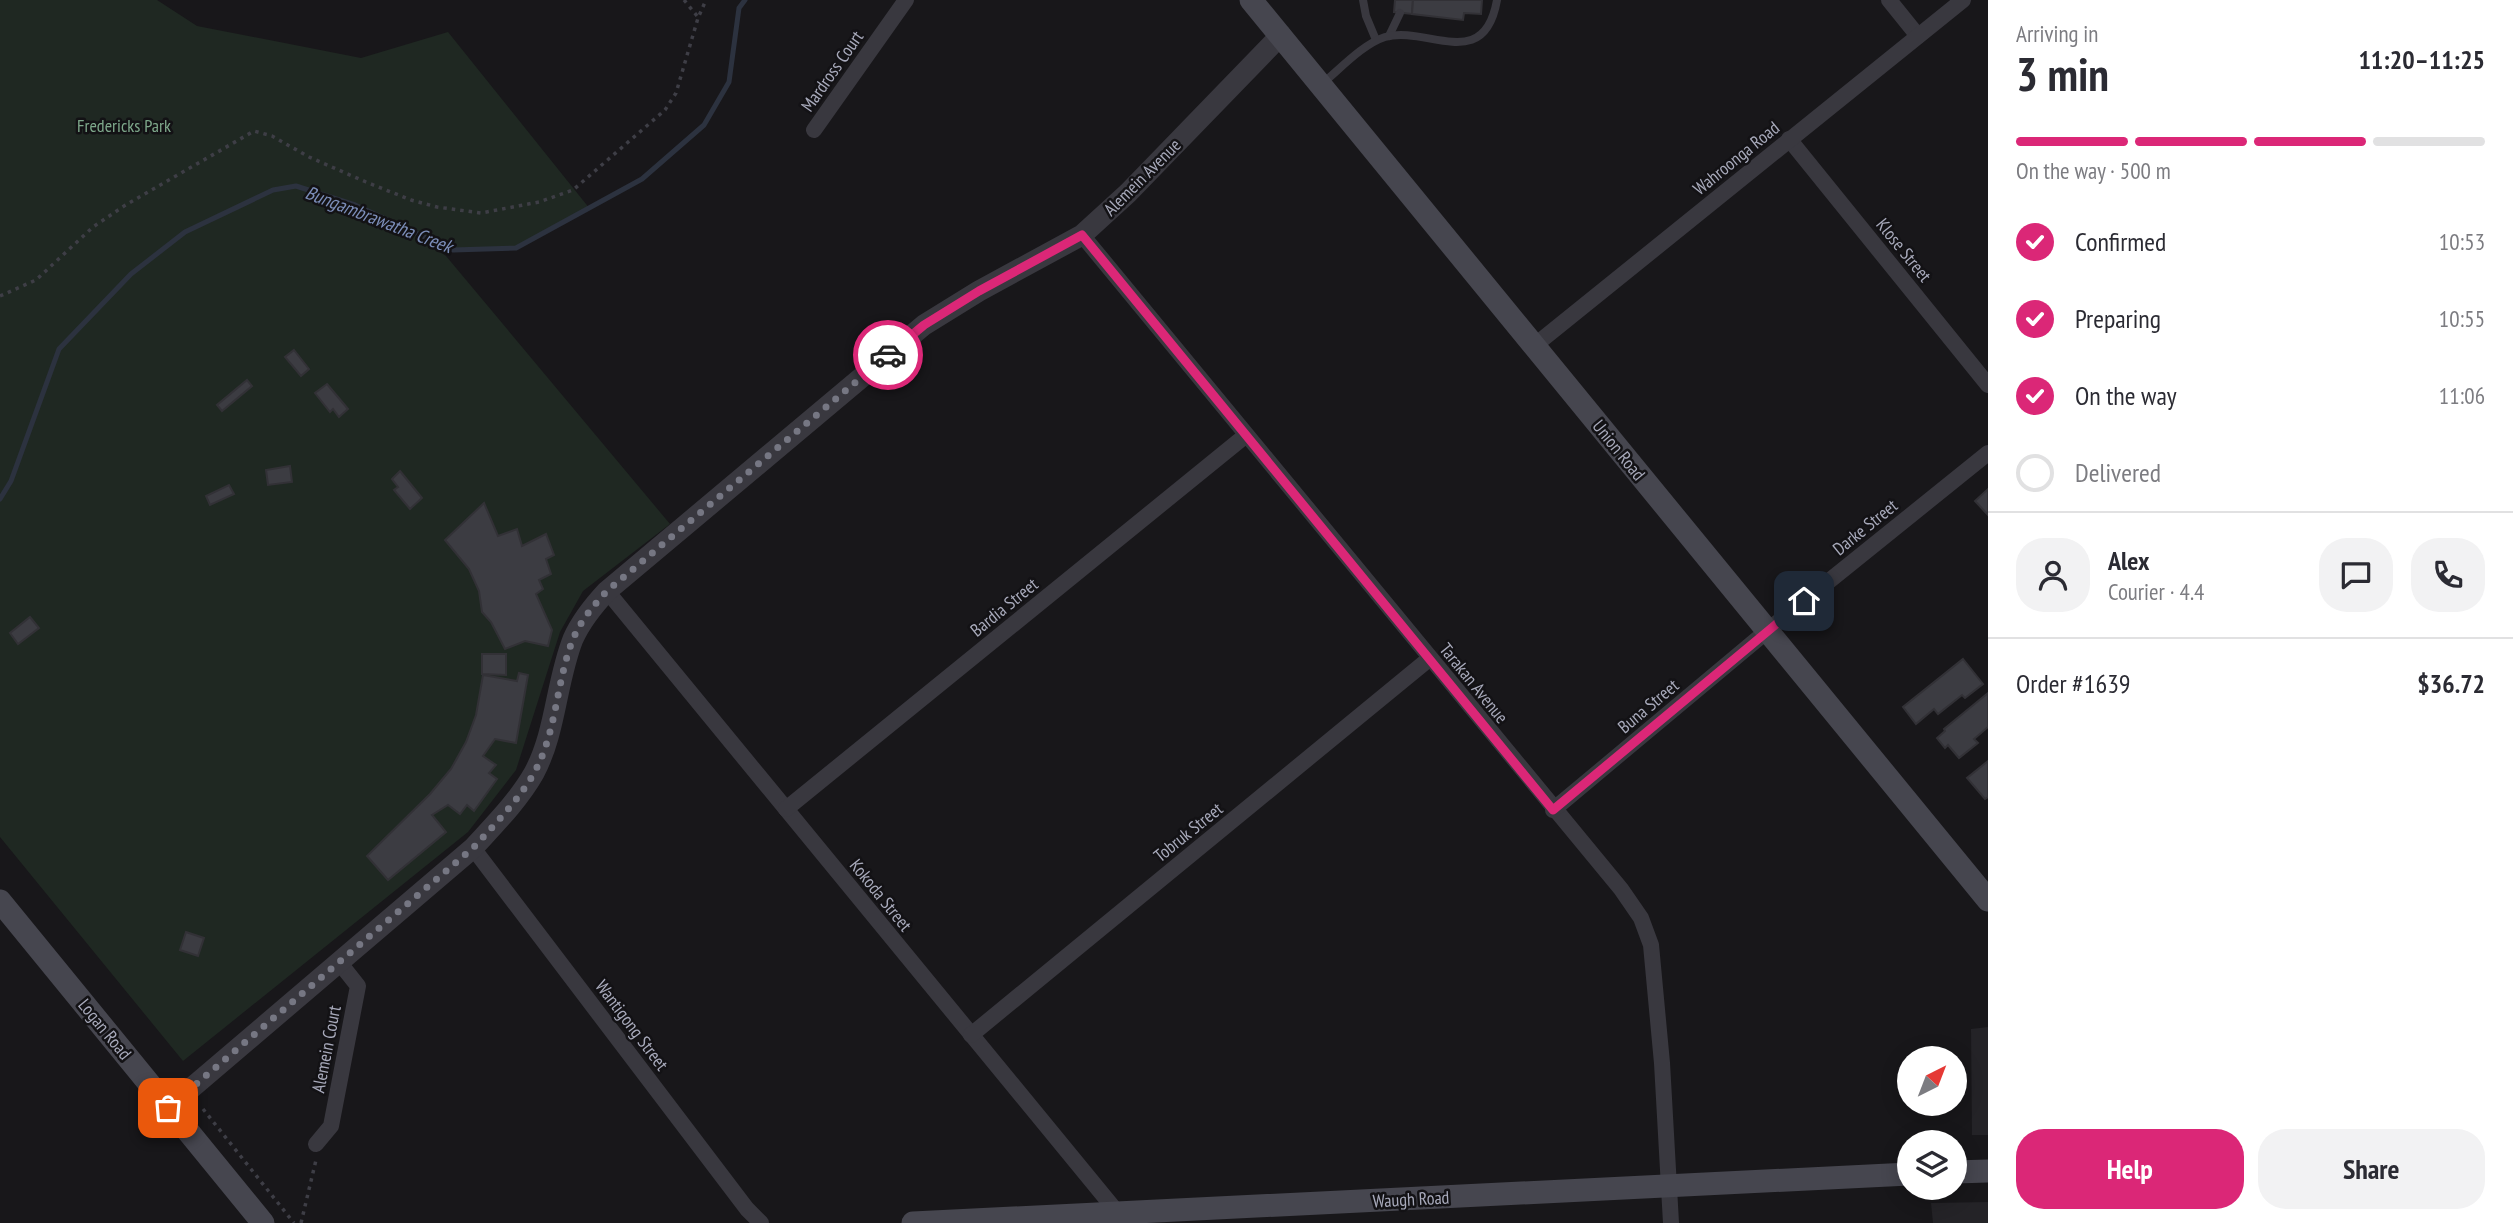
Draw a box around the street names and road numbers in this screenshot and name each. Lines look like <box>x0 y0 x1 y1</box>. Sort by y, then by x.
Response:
street label: Mardross Court <box>796 26 868 116</box>
street label: Wahroonga Road <box>1688 116 1784 200</box>
street label: Alemein Avenue <box>1099 134 1185 220</box>
street label: Klose Street <box>1871 213 1937 287</box>
street label: Union Road <box>1588 415 1650 485</box>
street label: Darke Street <box>1828 494 1902 560</box>
street label: Bardia Street <box>965 573 1043 641</box>
street label: Tarakan Avenue <box>1435 638 1513 728</box>
street label: Buna Street <box>1613 674 1683 738</box>
street label: Tobruk Street <box>1149 797 1227 867</box>
street label: Kokoda Street <box>845 854 917 936</box>
street label: Wantigong Street <box>590 975 674 1075</box>
street label: Logan Road <box>73 994 137 1064</box>
street label: Alemein Court <box>306 1003 346 1095</box>
street label: Waugh Road <box>1372 1186 1450 1212</box>

